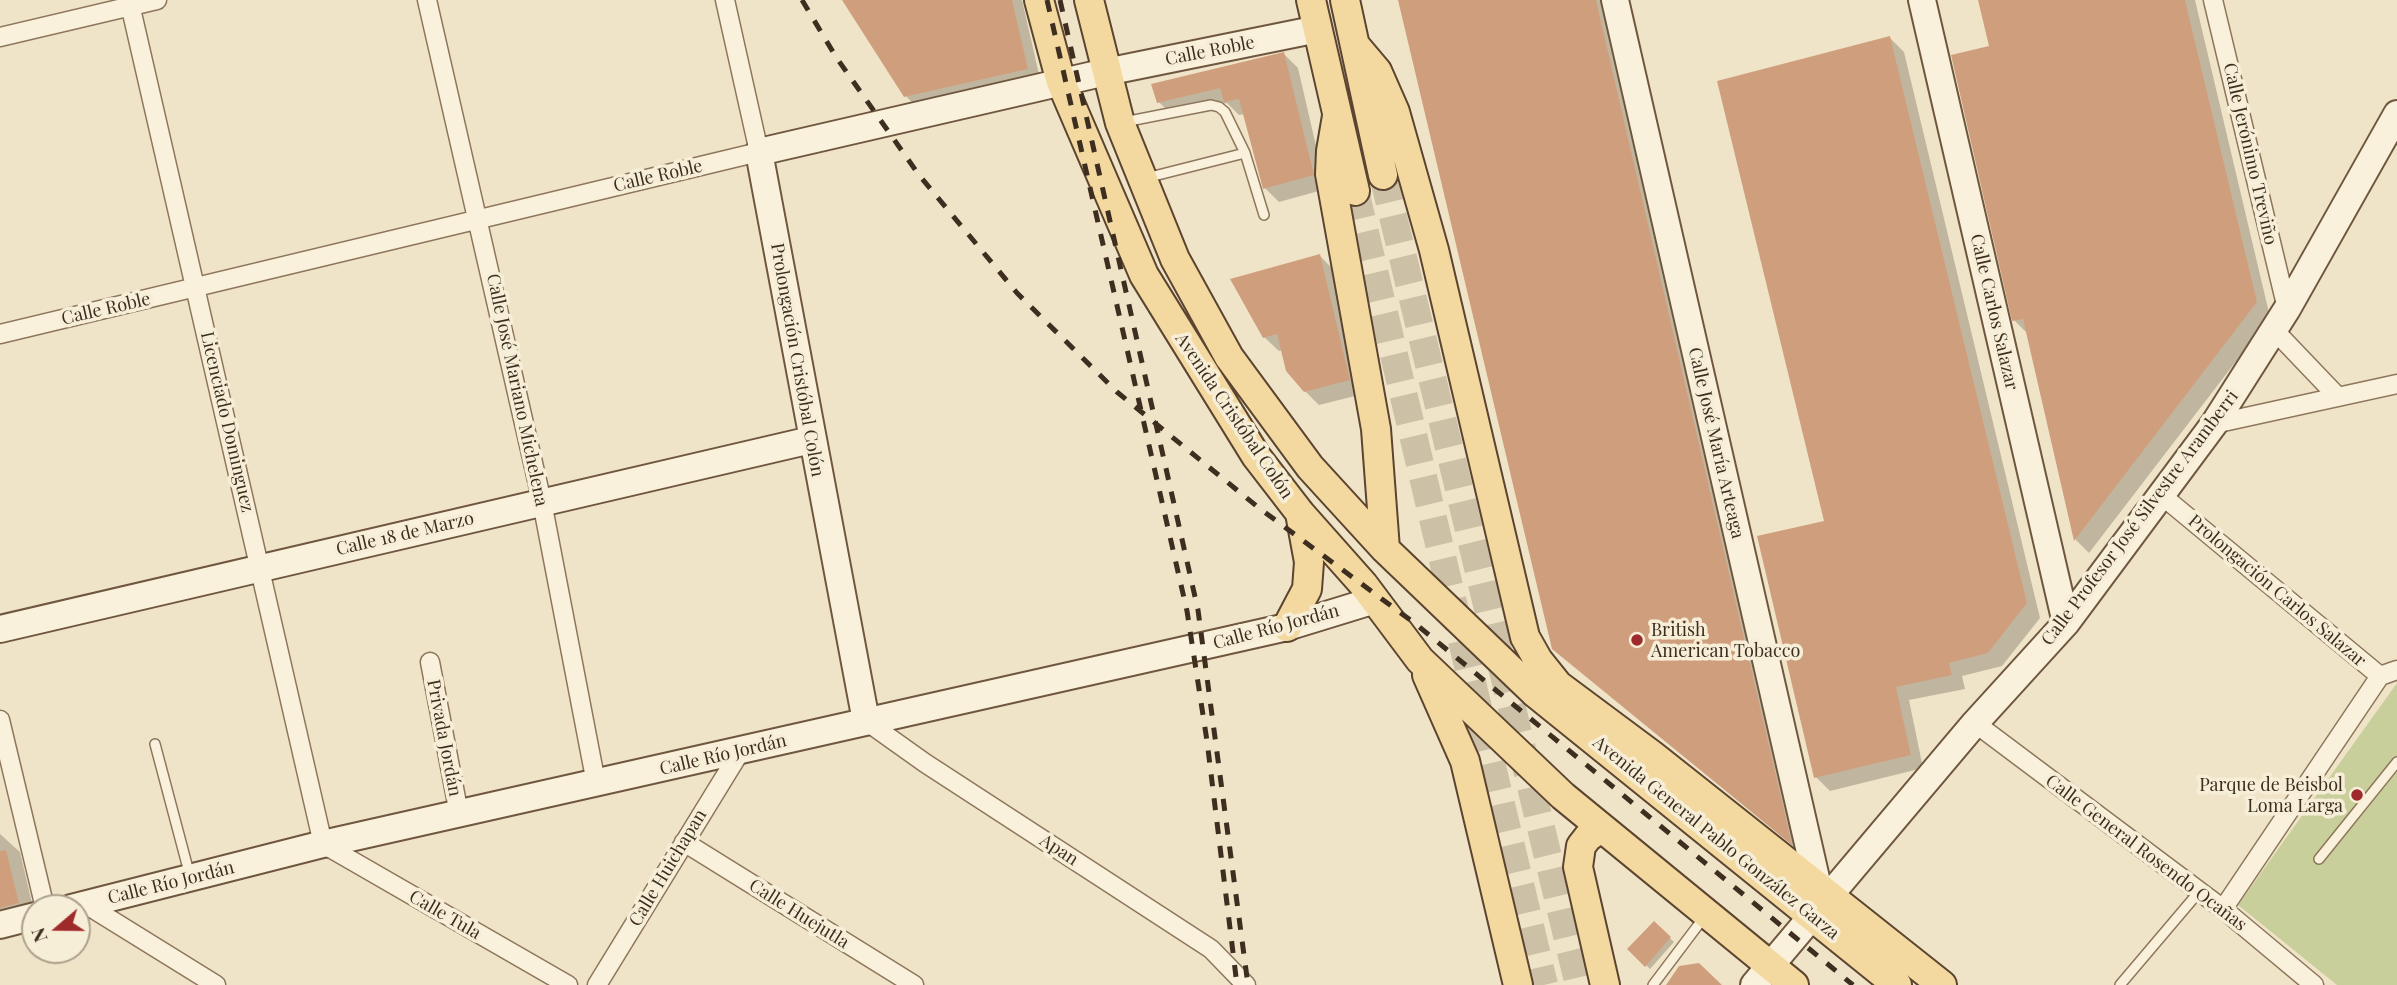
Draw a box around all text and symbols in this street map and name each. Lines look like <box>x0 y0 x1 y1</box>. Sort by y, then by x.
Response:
street label: Calle Roble <box>1163 32 1257 70</box>
street label: Calle Jerónimo Treviño <box>2219 61 2281 247</box>
street label: Calle Roble <box>611 155 705 197</box>
street label: Calle Carlos Salazar <box>1966 232 2022 392</box>
street label: Prolongación Cristóbal Colón <box>766 241 828 479</box>
street label: Calle José Mariano Michelena <box>482 272 552 508</box>
street label: Calle Roble <box>59 288 153 330</box>
street label: Avenida Cristóbal Colón <box>1170 329 1298 503</box>
street label: Licenciado Dominguez <box>196 330 258 514</box>
street label: Calle José María Arteaga <box>1683 345 1749 541</box>
street label: Calle Profesor José Silvestre Aramberri <box>2037 386 2243 650</box>
street label: Calle 18 de Marzo <box>334 508 476 560</box>
street label: Prolongación Carlos Salazar <box>2184 510 2370 672</box>
street label: Calle Río Jordán <box>1211 600 1341 654</box>
place label: British American Tobacco <box>1651 619 1800 662</box>
marker: British American Tobacco <box>1629 632 1645 648</box>
street label: Privada Jordán <box>422 678 466 798</box>
street label: Calle Río Jordán <box>657 730 789 780</box>
street label: Avenida General Pablo González Garza <box>1588 732 1844 944</box>
street label: Calle General Rosendo Ocañas <box>2041 770 2251 936</box>
place label: Parque de Beisbol Loma Larga <box>2199 774 2343 816</box>
marker: Parque de Beisbol Loma Larga <box>2349 787 2365 803</box>
street label: Calle Huichapan <box>625 806 711 930</box>
street label: Apan <box>1036 830 1082 870</box>
street label: Calle Río Jordán <box>106 857 236 909</box>
street label: Calle Huejutla <box>745 875 853 953</box>
street label: Calle Tula <box>405 886 485 944</box>
north arrow <box>21 894 91 964</box>
text: N <box>24 925 53 946</box>

